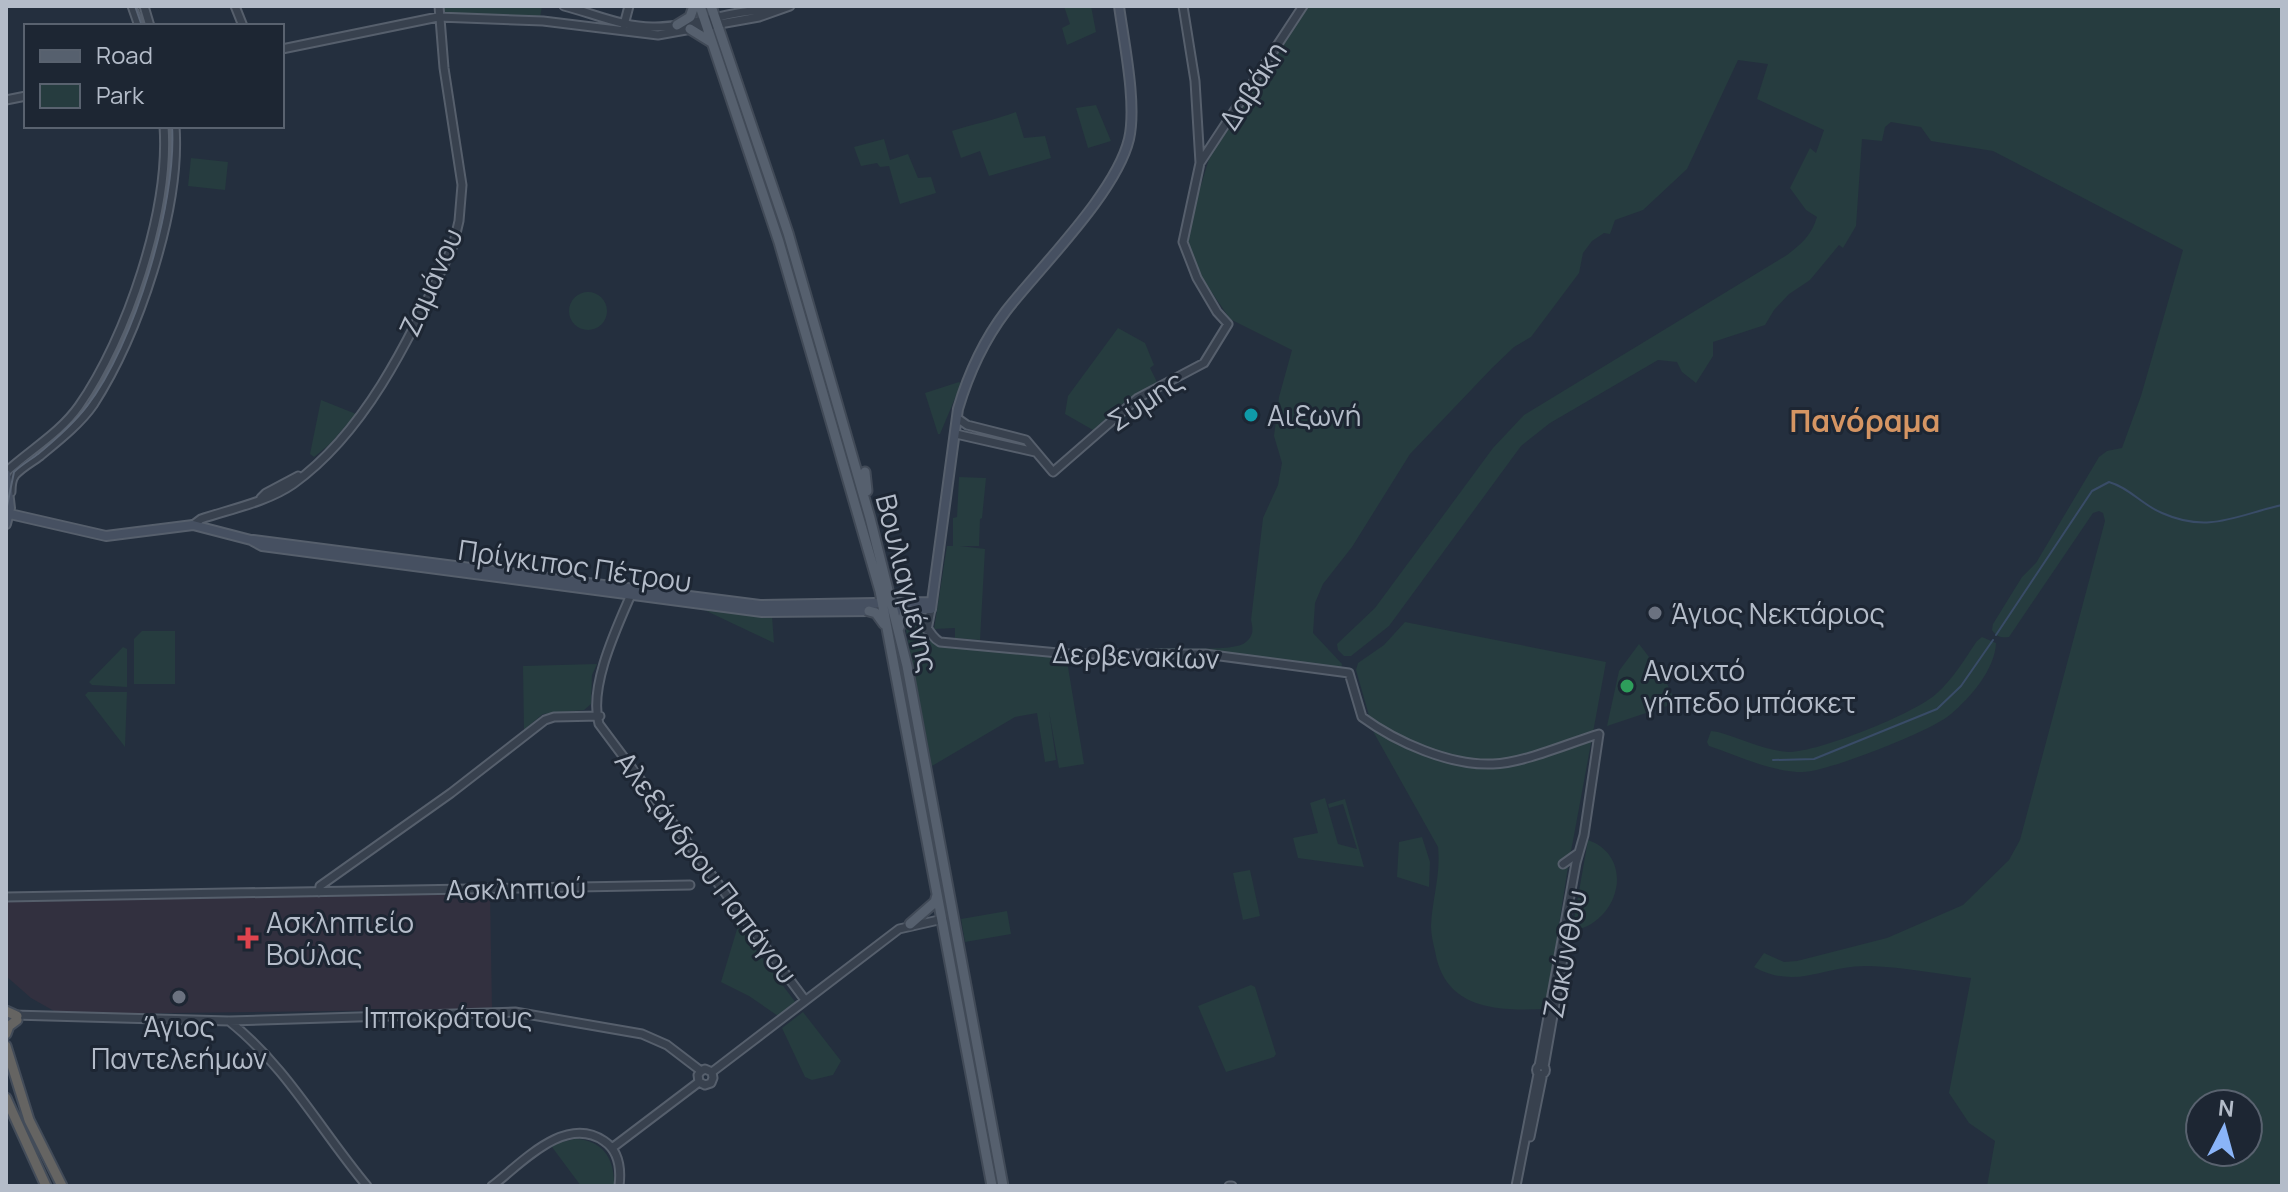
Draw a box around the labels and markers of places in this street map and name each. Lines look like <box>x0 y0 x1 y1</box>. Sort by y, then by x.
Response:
place label: Αιξωνή <box>1267 396 1361 434</box>
marker: Αιξωνή <box>1242 406 1260 424</box>
place label: Άγιος Νεκτάριος <box>1671 594 1885 632</box>
marker: Άγιος Νεκτάριος <box>1646 604 1664 622</box>
place label: Ανοιχτό γήπεδο μπάσκετ <box>1643 651 1856 721</box>
marker: Ανοιχτό γήπεδο μπάσκετ <box>1618 677 1636 695</box>
place label: Ασκληπιείο Βούλας <box>266 903 414 973</box>
marker: Ασκληπιείο Βούλας <box>237 927 259 949</box>
marker: Άγιος Παντελεήμων <box>170 988 188 1006</box>
place label: Άγιος Παντελεήμων <box>91 1007 267 1077</box>

